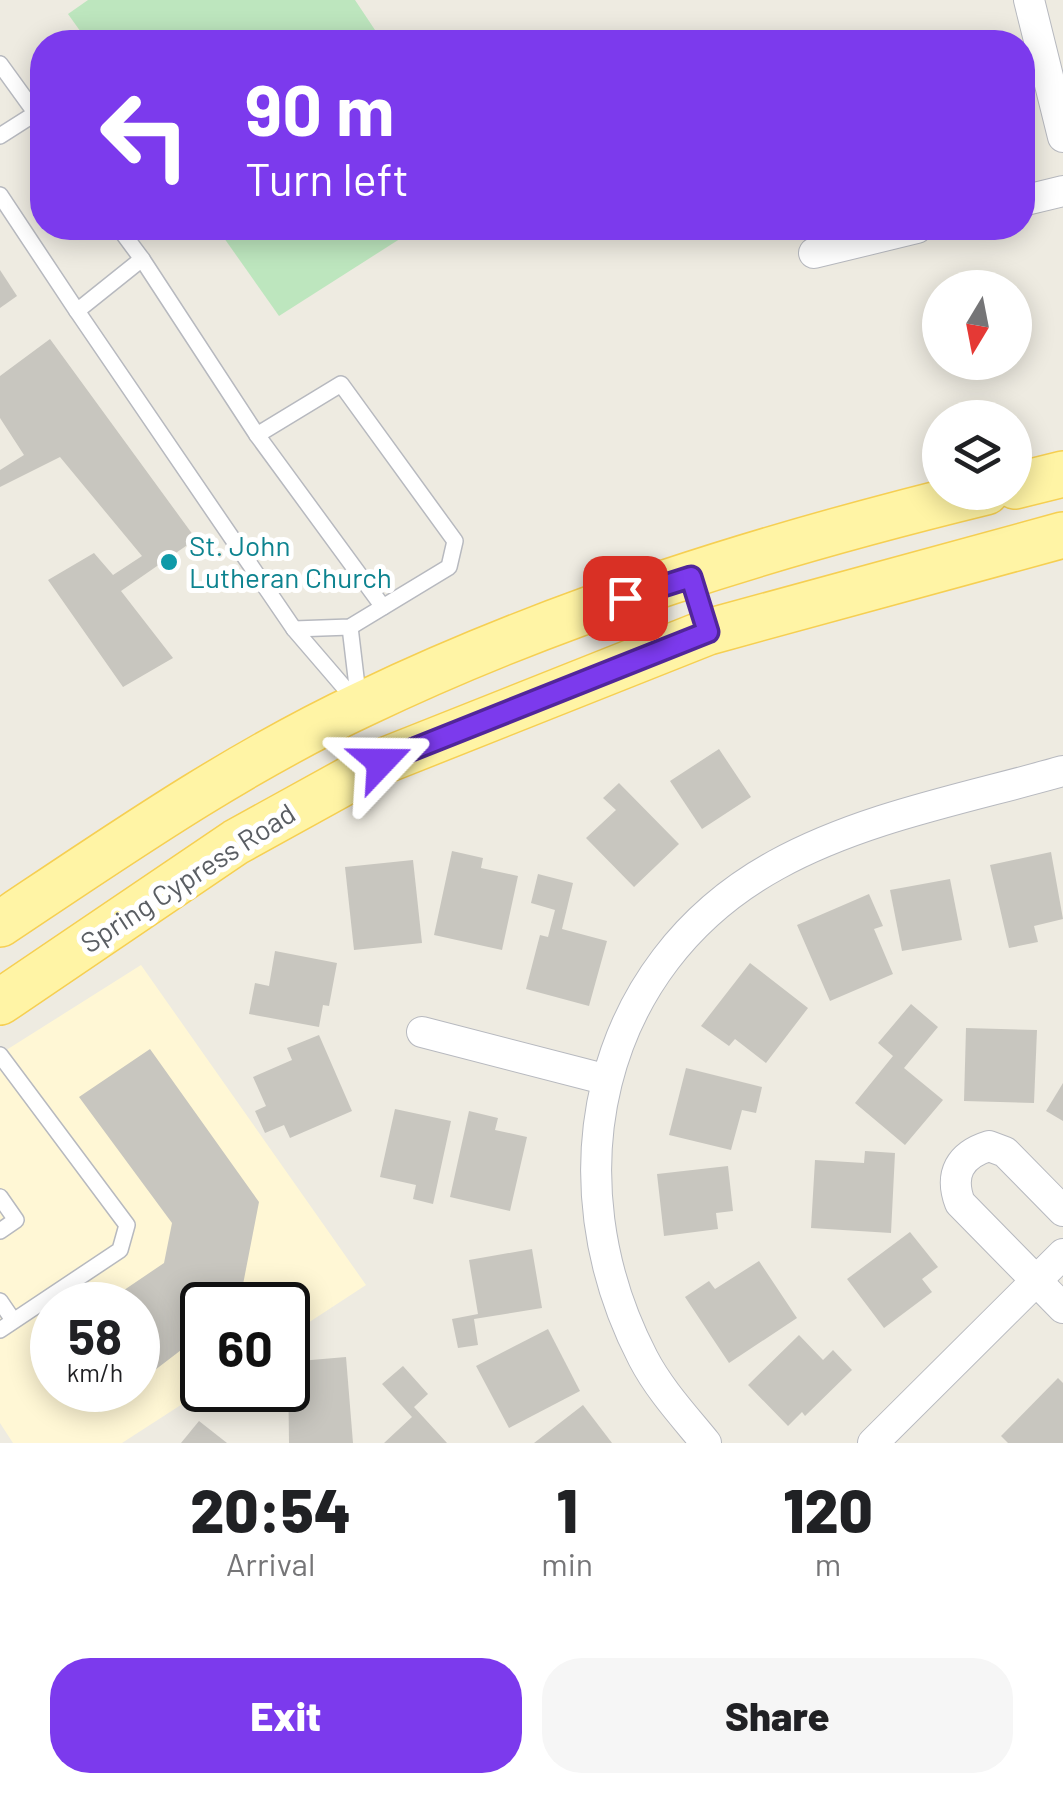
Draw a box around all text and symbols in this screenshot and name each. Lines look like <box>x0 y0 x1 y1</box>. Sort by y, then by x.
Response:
text: 90 m <box>245 66 395 150</box>
icon: left <box>80 70 210 200</box>
text: Turn left <box>245 151 409 205</box>
north arrow <box>922 270 1032 380</box>
map controls <box>922 270 1032 510</box>
button: layers <box>922 400 1032 510</box>
place label: St. John Lutheran Church <box>189 528 392 594</box>
marker: St. John Lutheran Church <box>158 551 180 573</box>
pin <box>583 556 668 641</box>
icon: arrive <box>598 571 653 626</box>
position arrow <box>329 710 433 814</box>
street label: Spring Cypress Road <box>74 795 301 959</box>
speed limit sign: 60 <box>180 1282 310 1412</box>
text: 58 <box>68 1305 122 1365</box>
text: km/h <box>67 1357 123 1387</box>
text: 20:54 <box>190 1473 351 1545</box>
text: 1 <box>557 1473 578 1545</box>
text: 120 <box>783 1473 873 1545</box>
text: Arrival <box>226 1544 315 1582</box>
text: min <box>541 1544 593 1582</box>
text: m <box>815 1544 841 1582</box>
button: Exit <box>50 1658 522 1773</box>
button: Share <box>542 1658 1013 1773</box>

